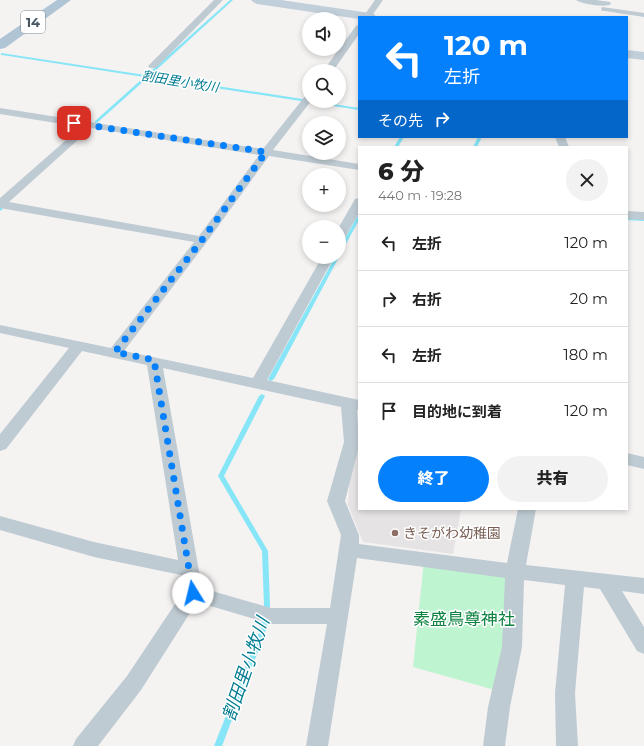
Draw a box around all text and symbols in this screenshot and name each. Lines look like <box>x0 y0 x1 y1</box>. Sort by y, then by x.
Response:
road number: 14 <box>21 11 45 33</box>
map controls <box>302 12 346 264</box>
button: sound <box>302 12 346 56</box>
text: 120 m <box>444 28 528 62</box>
icon: left <box>378 32 430 84</box>
button: search <box>302 64 346 108</box>
text: 左折 <box>444 66 480 88</box>
water label: 割田里小牧川 <box>140 67 222 95</box>
pin <box>57 106 91 140</box>
icon: right <box>431 108 453 130</box>
text: その先 <box>378 111 423 130</box>
icon: arrive <box>63 112 85 134</box>
button: layers <box>302 116 346 160</box>
text: 6 分 <box>378 157 425 186</box>
button: close <box>566 159 608 201</box>
button: + <box>302 168 346 212</box>
text: 440 m · 19:28 <box>378 187 462 203</box>
button: − <box>302 220 346 264</box>
icon: left <box>378 232 400 254</box>
text: 120 m <box>564 233 608 252</box>
text: 左折 <box>412 234 442 253</box>
icon: right <box>378 288 400 310</box>
text: 20 m <box>570 289 608 308</box>
text: 右折 <box>412 290 442 309</box>
icon: left <box>378 344 400 366</box>
text: 180 m <box>563 345 608 364</box>
text: 左折 <box>412 346 442 365</box>
icon: arrive <box>378 400 400 422</box>
text: 120 m <box>564 401 608 420</box>
text: 目的地に到着 <box>412 402 502 421</box>
button: 終了 <box>378 456 489 502</box>
button: 共有 <box>497 456 608 502</box>
place label: きそがわ幼稚園 <box>403 524 501 542</box>
marker: きそがわ幼稚園 <box>390 528 400 538</box>
position arrow <box>172 572 214 614</box>
park label: 素盛鳥尊神社 <box>413 609 515 629</box>
water label: 割田里小牧川 <box>218 612 275 724</box>

